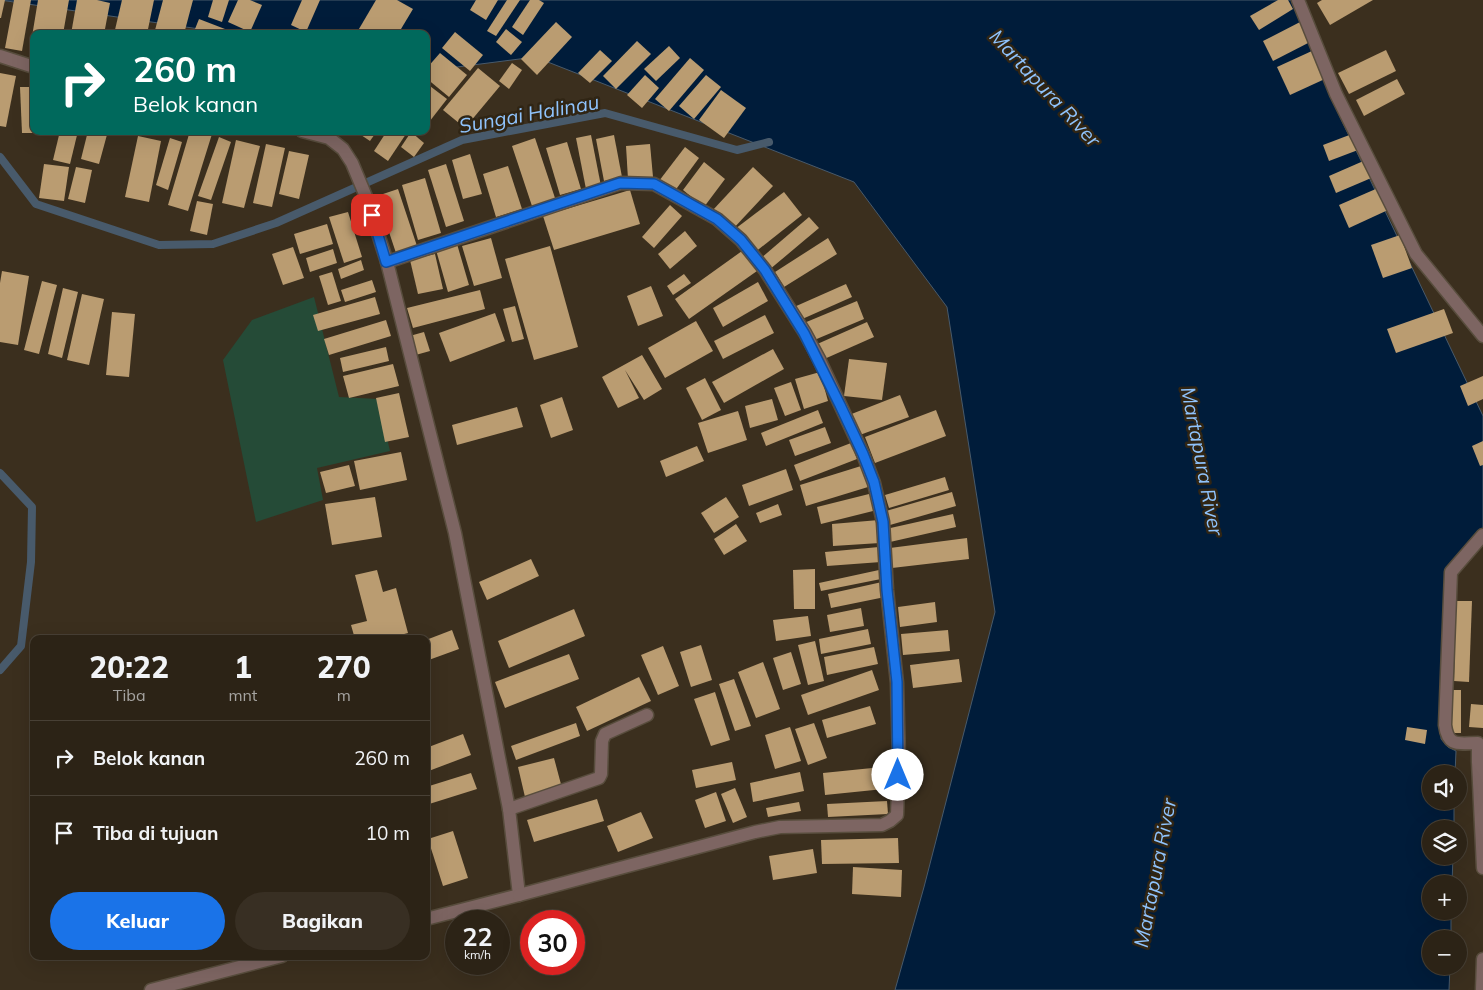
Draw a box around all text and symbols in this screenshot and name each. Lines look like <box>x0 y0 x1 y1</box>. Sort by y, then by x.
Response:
water label: Martapura River <box>985 24 1107 152</box>
text: 260 m <box>133 47 237 91</box>
icon: right <box>50 50 115 115</box>
water label: Sungai Halinau <box>457 89 601 138</box>
text: Belok kanan <box>133 90 258 118</box>
pin <box>351 194 393 236</box>
icon: arrive <box>358 201 386 229</box>
water label: Martapura River <box>1176 384 1229 538</box>
text: 20:22 <box>89 648 169 686</box>
text: 1 <box>234 648 252 686</box>
text: 270 <box>317 648 371 686</box>
text: Tiba <box>113 685 146 705</box>
text: mnt <box>228 685 257 705</box>
text: m <box>337 685 351 705</box>
icon: right <box>50 744 78 772</box>
text: Belok kanan <box>93 746 205 770</box>
text: 260 m <box>354 746 410 770</box>
position arrow <box>871 748 923 800</box>
map controls <box>1422 765 1467 975</box>
button: sound <box>1422 765 1467 810</box>
water label: Martapura River <box>1128 796 1181 949</box>
icon: arrive <box>50 819 78 847</box>
button: layers <box>1422 820 1467 865</box>
text: Tiba di tujuan <box>93 821 218 845</box>
text: 10 m <box>366 821 410 845</box>
button: + <box>1422 875 1467 920</box>
button: Keluar <box>50 892 225 950</box>
button: Bagikan <box>235 892 410 950</box>
speed limit sign: 30 <box>520 910 585 975</box>
text: 22 <box>462 921 493 952</box>
button: − <box>1422 930 1467 975</box>
text: km/h <box>464 947 491 962</box>

